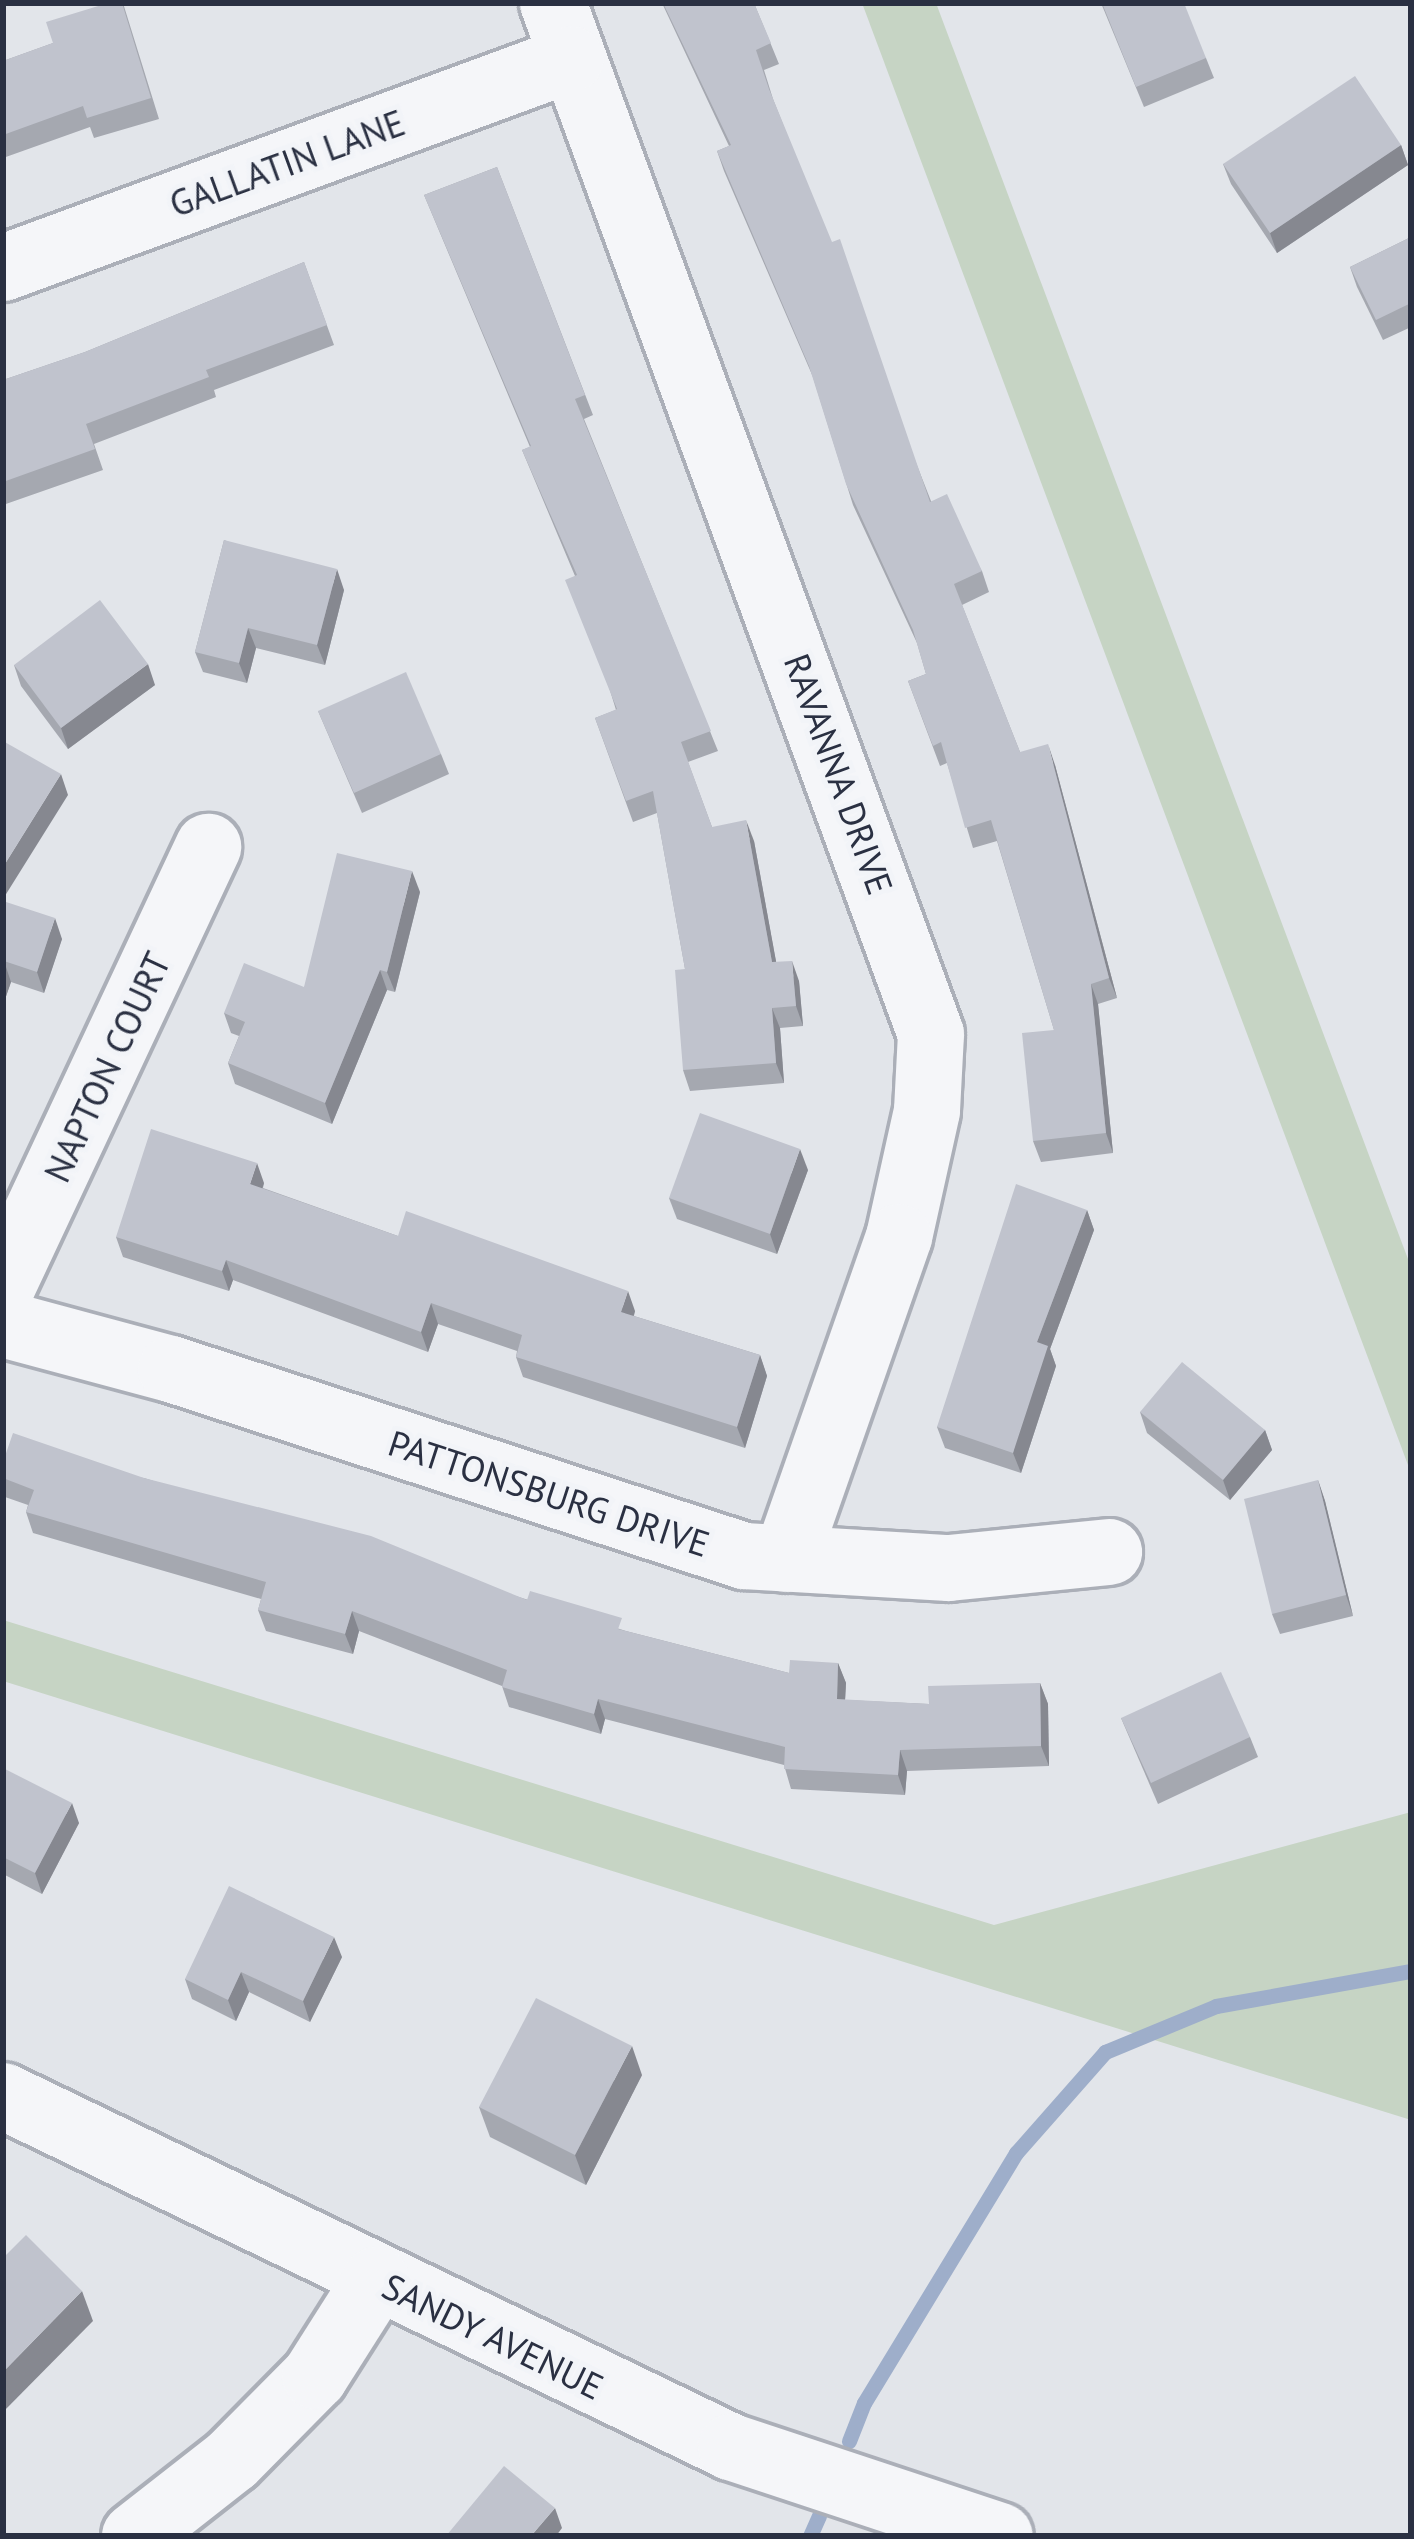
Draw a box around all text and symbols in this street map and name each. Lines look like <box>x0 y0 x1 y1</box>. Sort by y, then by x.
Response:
street label: GALLATIN LANE <box>164 100 410 226</box>
street label: RAVANNA DRIVE <box>775 647 903 901</box>
street label: NAPTON COURT <box>35 945 179 1189</box>
street label: PATTONSBURG DRIVE <box>383 1421 715 1565</box>
street label: SANDY AVENUE <box>375 2263 611 2409</box>

